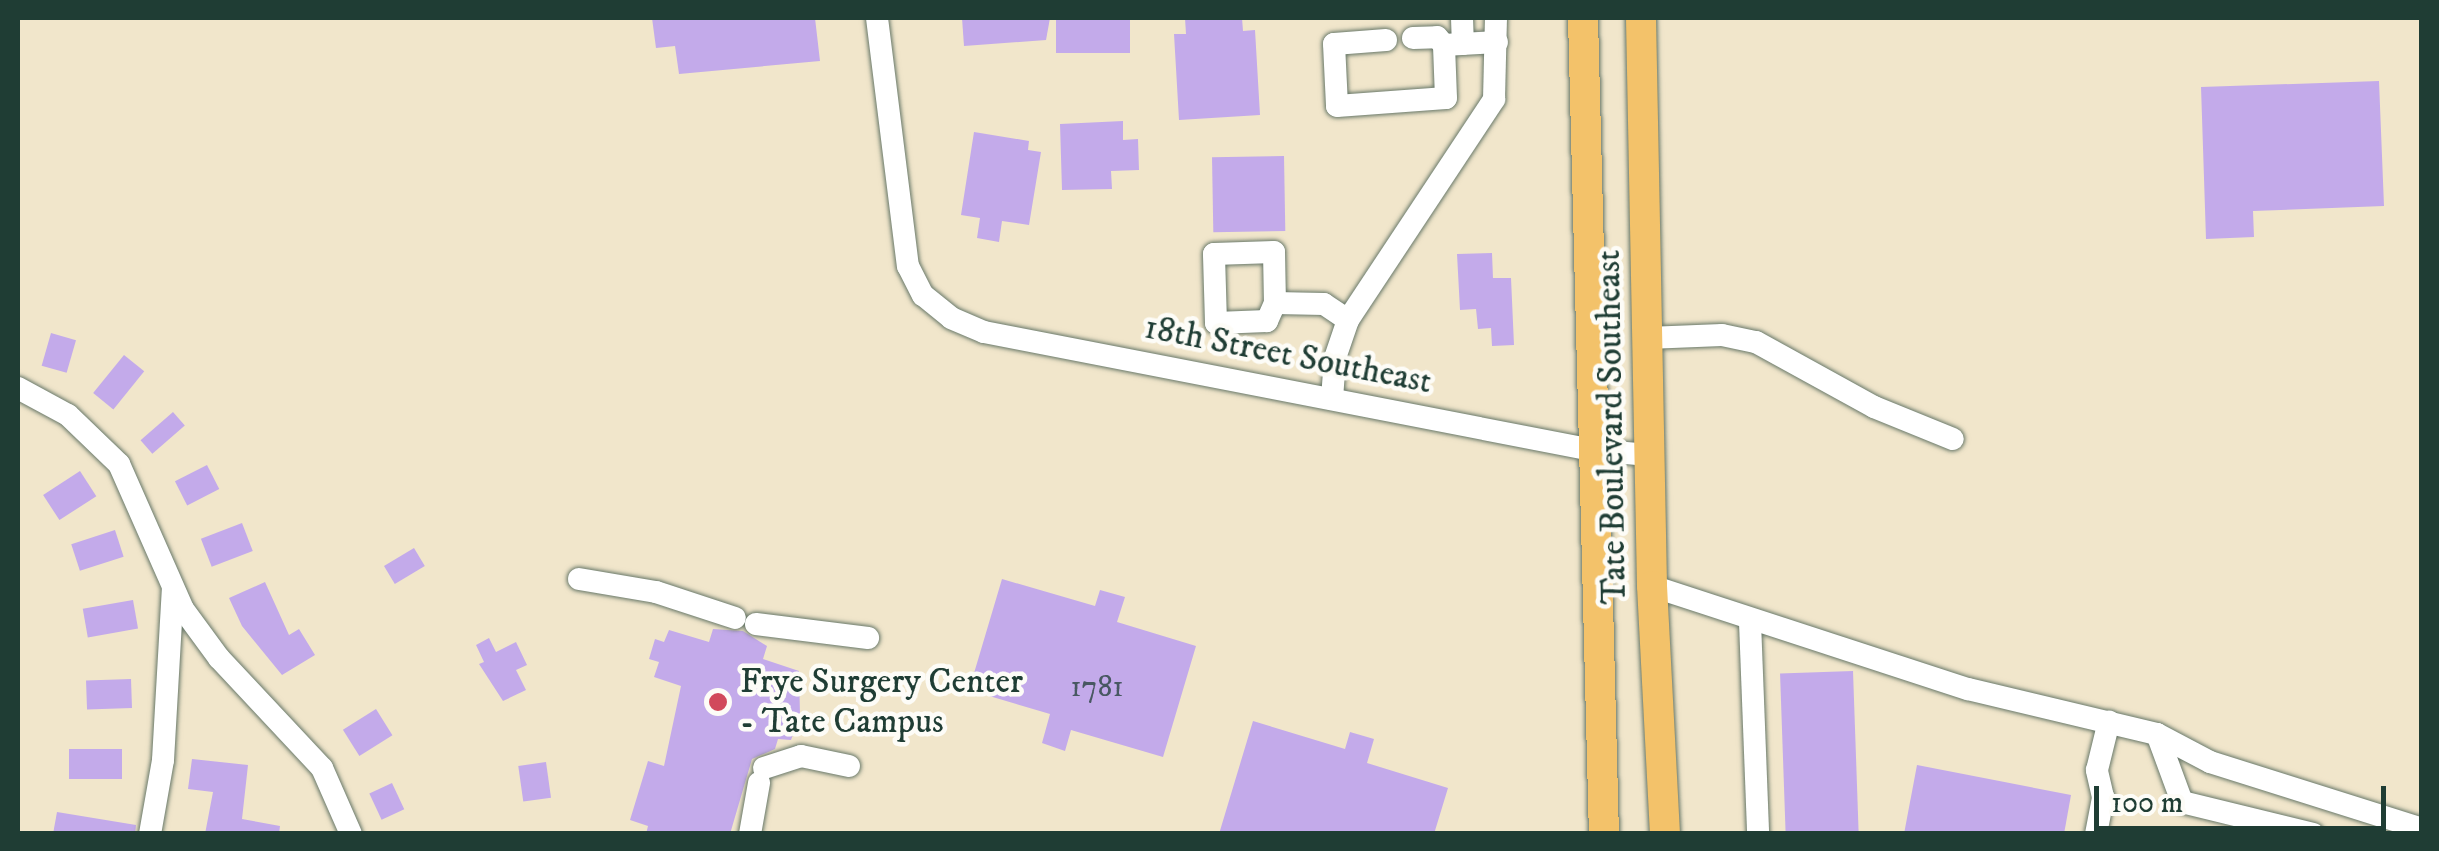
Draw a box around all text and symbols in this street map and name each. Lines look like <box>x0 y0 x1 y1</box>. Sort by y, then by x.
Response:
street label: Tate Boulevard Southeast <box>1588 249 1636 605</box>
street label: 18th Street Southeast <box>1141 307 1435 403</box>
place label: Frye Surgery Center - Tate Campus <box>740 661 1023 743</box>
house number: 1781 <box>1071 670 1123 706</box>
marker: Frye Surgery Center - Tate Campus <box>705 689 731 715</box>
scale bar <box>2099 766 2392 828</box>
text: 100 m <box>2111 785 2183 822</box>

